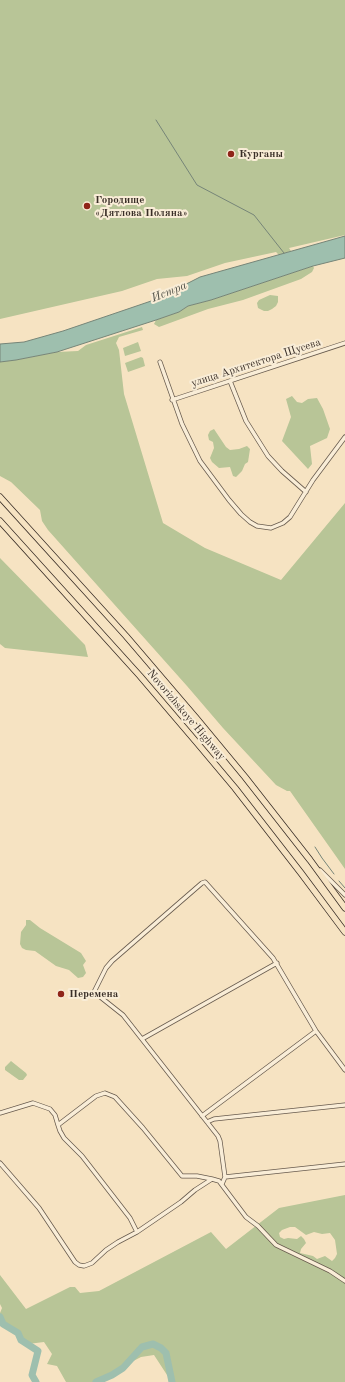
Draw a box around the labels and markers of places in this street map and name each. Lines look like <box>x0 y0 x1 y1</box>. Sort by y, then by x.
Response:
place label: Курганы <box>239 147 283 161</box>
marker: Курганы <box>226 149 236 159</box>
place label: Городище «Дятлова Поляна» <box>95 193 188 219</box>
marker: Городище «Дятлова Поляна» <box>82 201 92 211</box>
place label: Перемена <box>69 987 118 1001</box>
marker: Перемена <box>56 989 66 999</box>

